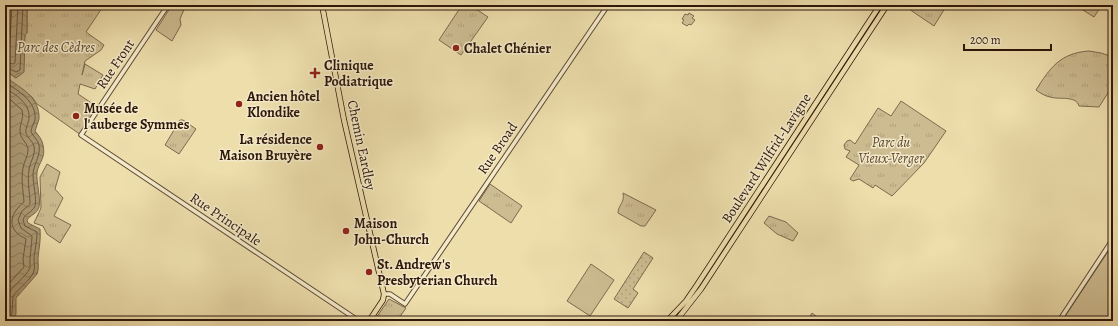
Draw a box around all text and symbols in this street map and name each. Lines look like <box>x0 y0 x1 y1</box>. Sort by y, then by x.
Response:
scale bar <box>964 26 1051 52</box>
text: 200 m <box>970 32 1001 48</box>
street label: Rue Front <box>92 35 139 93</box>
park label: Parc des Cèdres <box>17 38 95 57</box>
place label: Chalet Chénier <box>464 39 551 58</box>
marker: Chalet Chénier <box>451 43 461 53</box>
place label: Clinique Podiatrique <box>324 56 394 91</box>
marker: Clinique Podiatrique <box>309 67 321 79</box>
place label: Ancien hôtel Klondike <box>246 87 320 122</box>
street label: Boulevard Wilfrid-Lavigne <box>717 90 816 227</box>
street label: Chemin Eardley <box>343 98 380 193</box>
place label: Musée de l'auberge Symmes <box>84 99 190 134</box>
marker: Ancien hôtel Klondike <box>234 99 244 109</box>
marker: Musée de l'auberge Symmes <box>71 111 81 121</box>
street label: Rue Broad <box>473 118 522 178</box>
place label: La résidence Maison Bruyère <box>219 130 313 165</box>
park label: Parc du Vieux-Verger <box>858 133 925 168</box>
marker: La résidence Maison Bruyère <box>315 142 325 152</box>
street label: Rue Principale <box>186 188 265 250</box>
place label: Maison John-Church <box>354 214 429 249</box>
marker: Maison John-Church <box>341 226 351 236</box>
place label: St. Andrew's Presbyterian Church <box>377 255 498 290</box>
marker: St. Andrew's Presbyterian Church <box>364 267 374 277</box>

